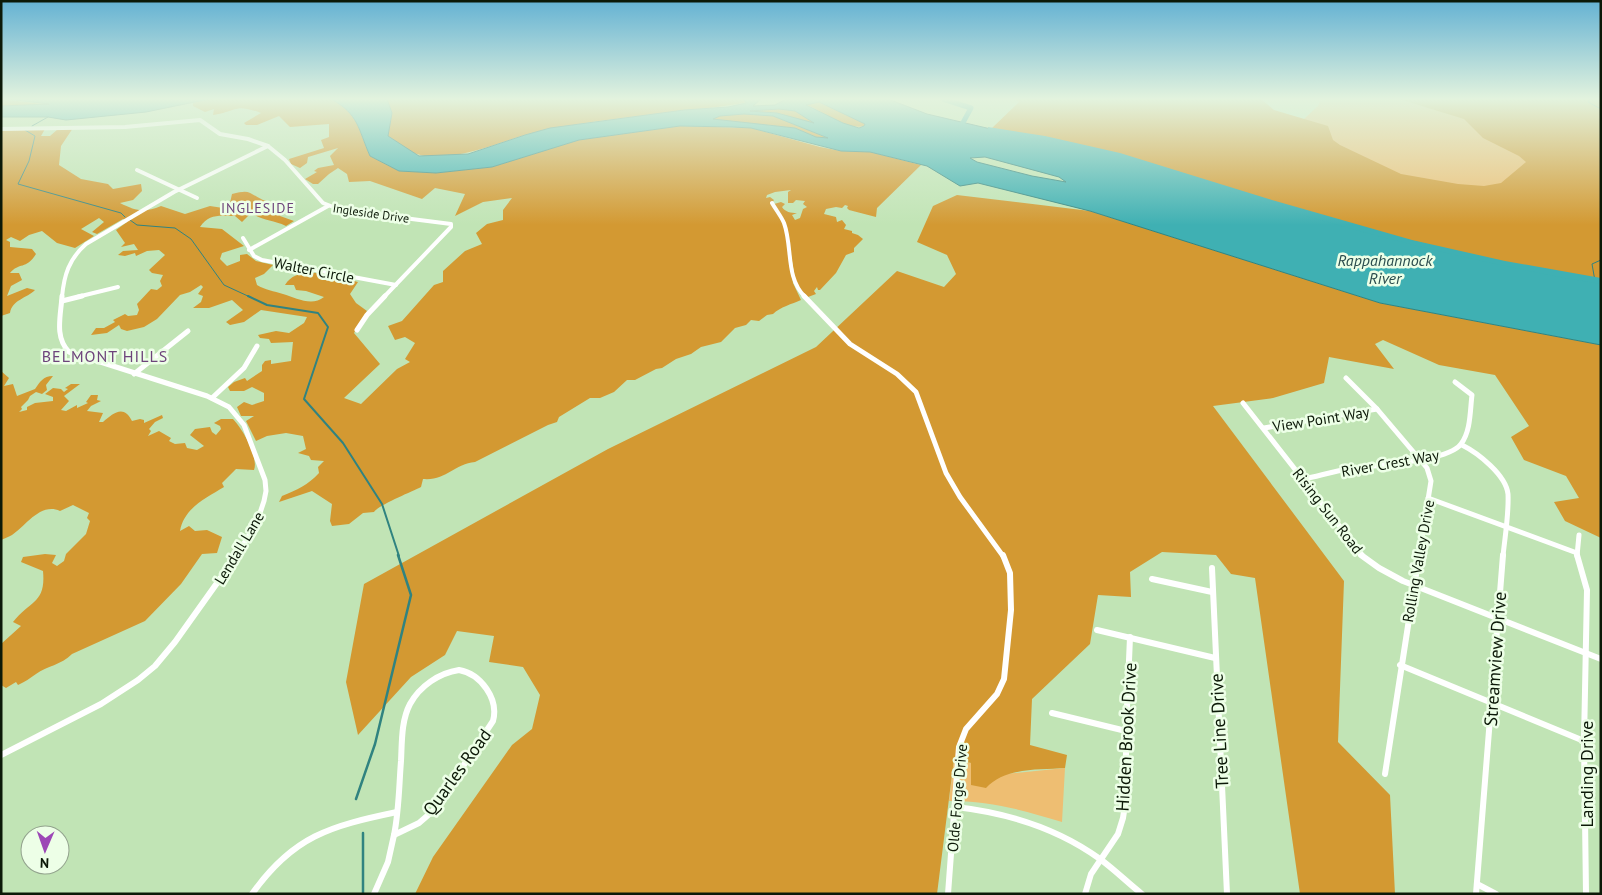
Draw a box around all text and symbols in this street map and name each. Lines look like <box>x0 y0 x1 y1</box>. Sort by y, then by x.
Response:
district label: INGLESIDE <box>221 199 295 217</box>
street label: Ingleside Drive <box>332 200 410 226</box>
water label: Rappahannock River <box>1337 250 1433 288</box>
street label: Walter Circle <box>272 253 356 287</box>
district label: BELMONT HILLS <box>42 346 168 366</box>
street label: View Point Way <box>1270 402 1371 436</box>
street label: River Crest Way <box>1340 445 1440 481</box>
street label: Rising Sun Road <box>1289 464 1367 558</box>
street label: Rolling Valley Drive <box>1398 498 1438 624</box>
street label: Lendall Lane <box>210 508 268 588</box>
street label: Streamview Drive <box>1479 591 1511 727</box>
street label: Hidden Brook Drive <box>1111 662 1141 812</box>
street label: Tree Line Drive <box>1204 673 1234 789</box>
street label: Landing Drive <box>1575 721 1598 827</box>
street label: Quarles Road <box>418 724 496 820</box>
street label: Olde Forge Drive <box>943 743 971 853</box>
north arrow <box>20 825 70 875</box>
text: N <box>40 854 49 872</box>

